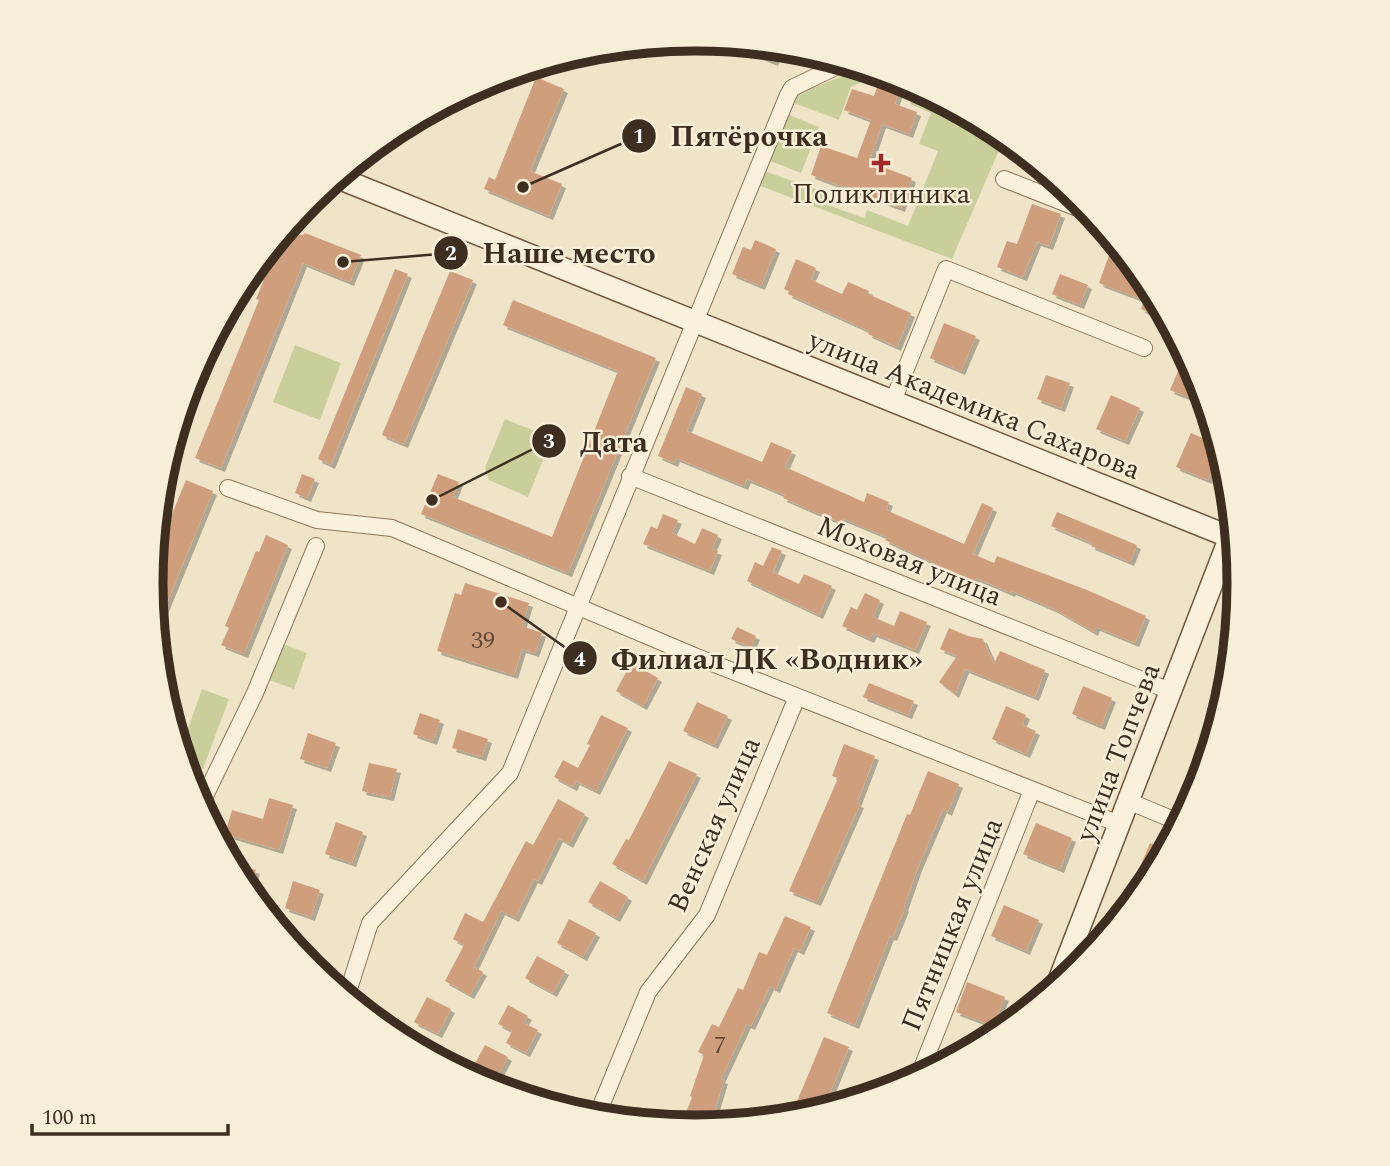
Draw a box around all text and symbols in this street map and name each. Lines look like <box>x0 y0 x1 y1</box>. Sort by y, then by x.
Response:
callout: Пятёрочка <box>621 110 842 161</box>
text: Пятёрочка <box>670 114 828 160</box>
text: 1 <box>633 121 645 153</box>
marker: Поликлиника <box>871 153 891 173</box>
place label: Поликлиника <box>792 173 971 216</box>
callout: Наше место <box>434 227 670 278</box>
text: Наше место <box>482 231 656 277</box>
text: 2 <box>445 238 457 270</box>
street label: улица Академика Сахарова <box>801 319 1147 492</box>
callout: Дата <box>531 416 662 467</box>
text: Дата <box>580 420 649 466</box>
text: 3 <box>543 426 555 458</box>
street label: Моховая улица <box>810 505 1009 618</box>
house number: 39 <box>471 623 495 659</box>
callout: Филиал ДК «Водник» <box>562 633 937 684</box>
text: Филиал ДК «Водник» <box>611 637 923 683</box>
text: 4 <box>574 644 586 676</box>
street label: улица Топчева <box>1064 657 1172 849</box>
street label: Венская улица <box>656 729 772 919</box>
street label: Пятницкая улица <box>890 811 1015 1038</box>
house number: 7 <box>714 1028 726 1064</box>
scale bar <box>32 1092 228 1136</box>
text: 100 m <box>42 1102 97 1134</box>

